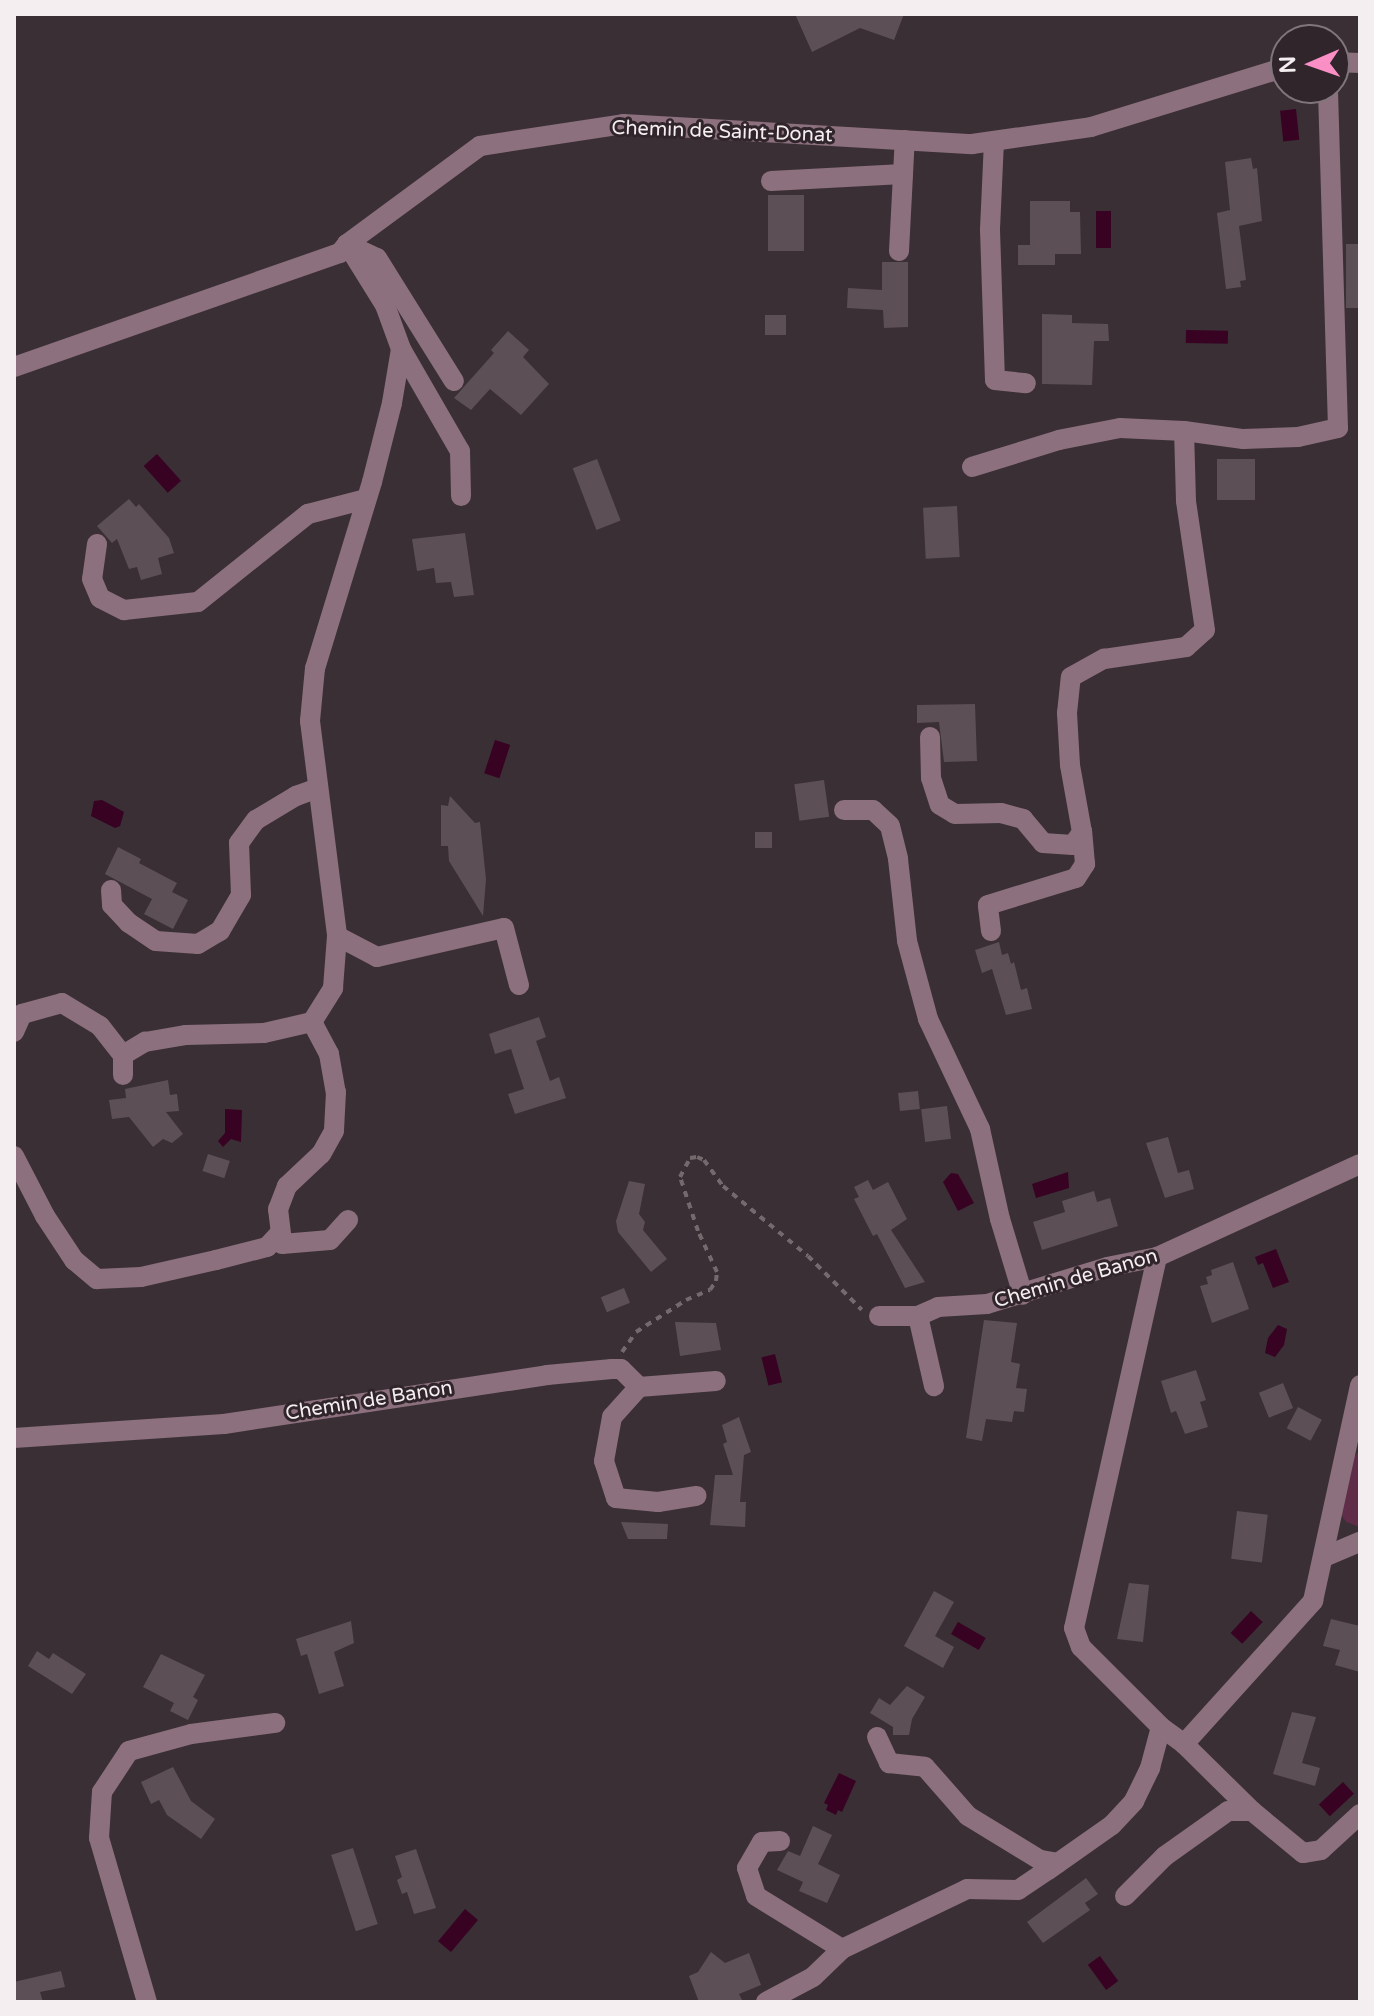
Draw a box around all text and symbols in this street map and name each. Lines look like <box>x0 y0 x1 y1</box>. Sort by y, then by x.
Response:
north arrow <box>1270 24 1350 104</box>
text: N <box>1275 55 1301 74</box>
street label: Chemin de Saint-Donat <box>611 116 833 148</box>
street label: Chemin de Banon <box>992 1244 1160 1314</box>
street label: Chemin de Banon <box>284 1376 454 1426</box>

